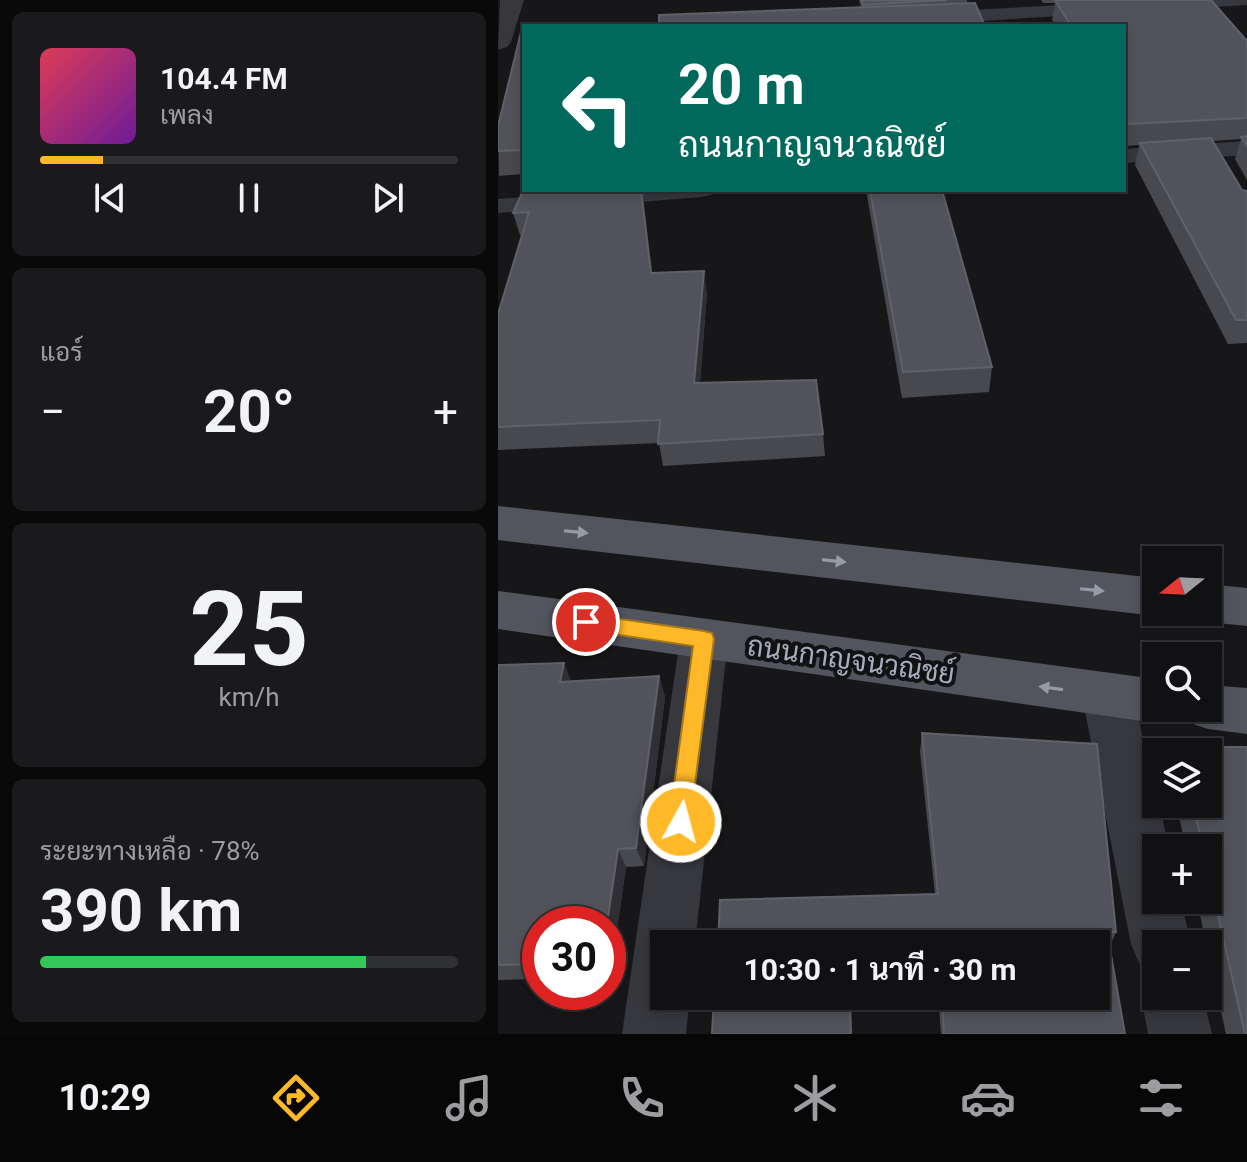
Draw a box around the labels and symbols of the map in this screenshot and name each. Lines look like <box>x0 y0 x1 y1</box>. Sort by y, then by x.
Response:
one-way arrow <box>563 525 588 538</box>
north arrow <box>1142 546 1222 626</box>
one-way arrow <box>822 554 847 567</box>
one-way arrow <box>1080 583 1105 596</box>
pin <box>552 588 620 656</box>
street label: ถนนกาญจนวณิชย์ <box>745 626 957 692</box>
one-way arrow <box>1038 681 1063 694</box>
position arrow <box>639 780 723 864</box>
speed limit sign: 30 <box>522 906 626 1010</box>

